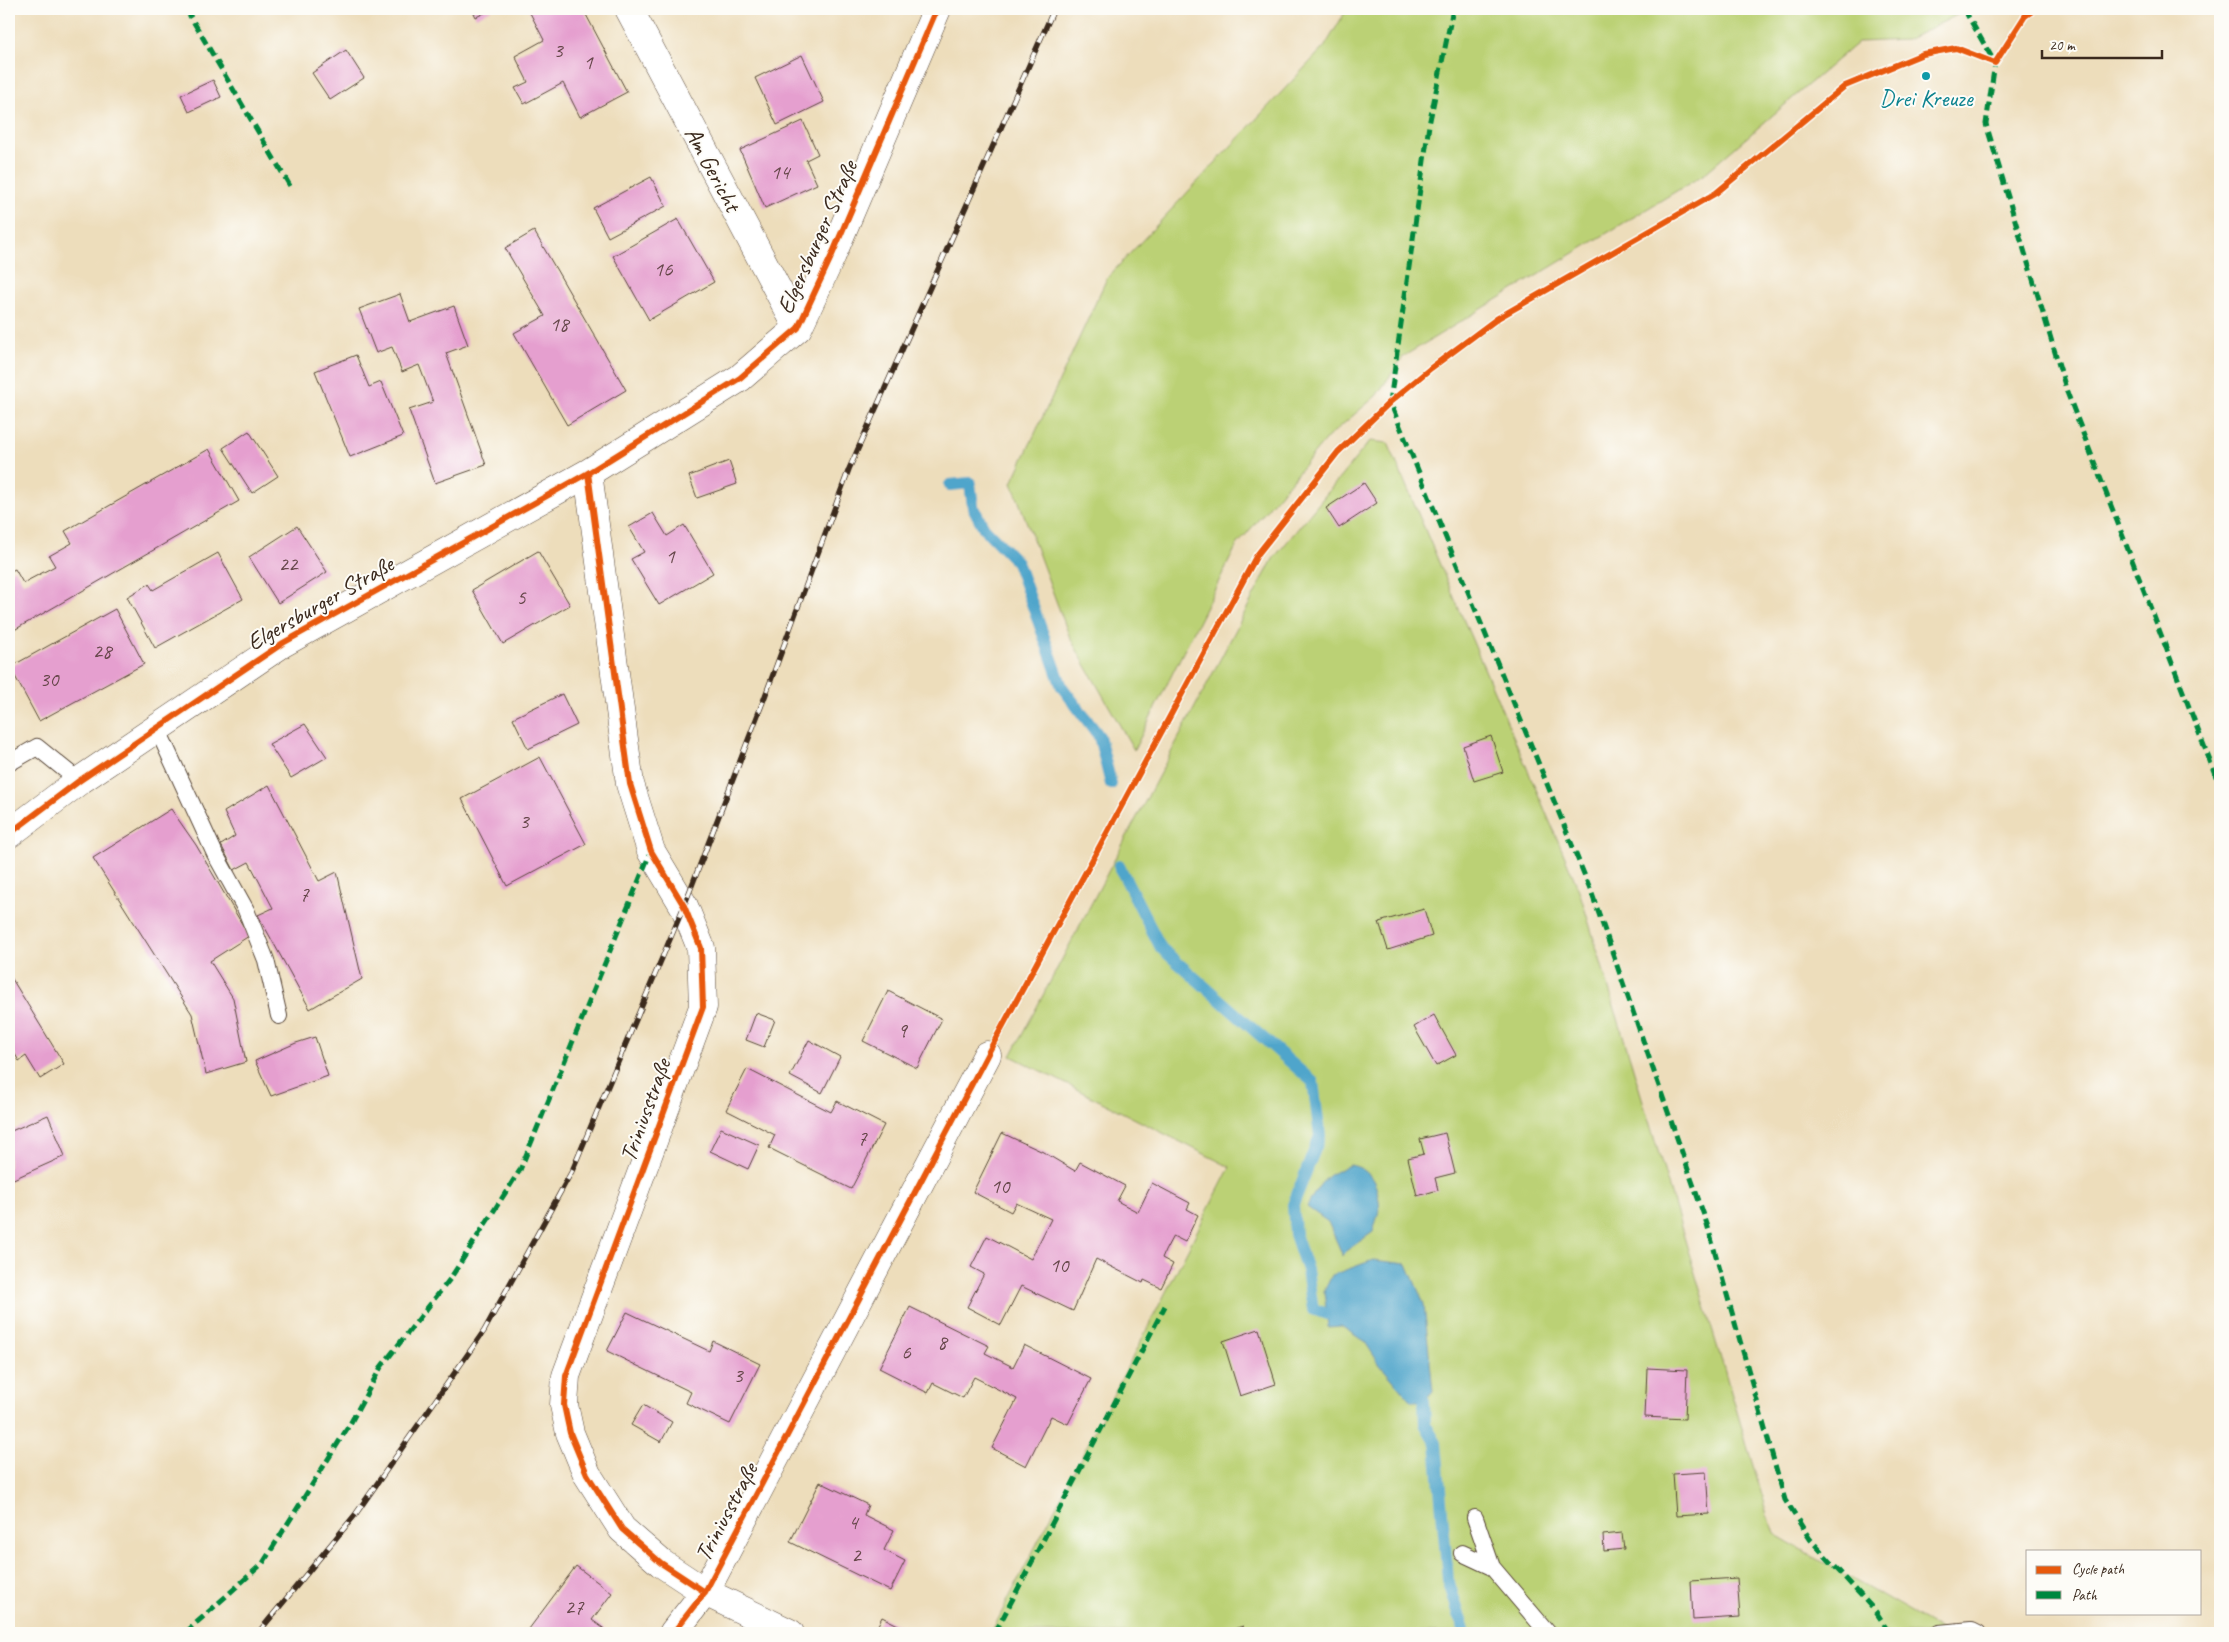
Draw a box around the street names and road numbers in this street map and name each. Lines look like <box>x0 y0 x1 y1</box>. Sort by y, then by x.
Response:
street label: Am Gericht <box>678 121 749 218</box>
street label: Elgersburger Straße <box>770 154 865 318</box>
street label: Elgersburger Straße <box>241 548 401 657</box>
street label: Triniusstraße <box>613 1052 678 1166</box>
street label: Triniusstraße <box>688 1456 765 1566</box>

